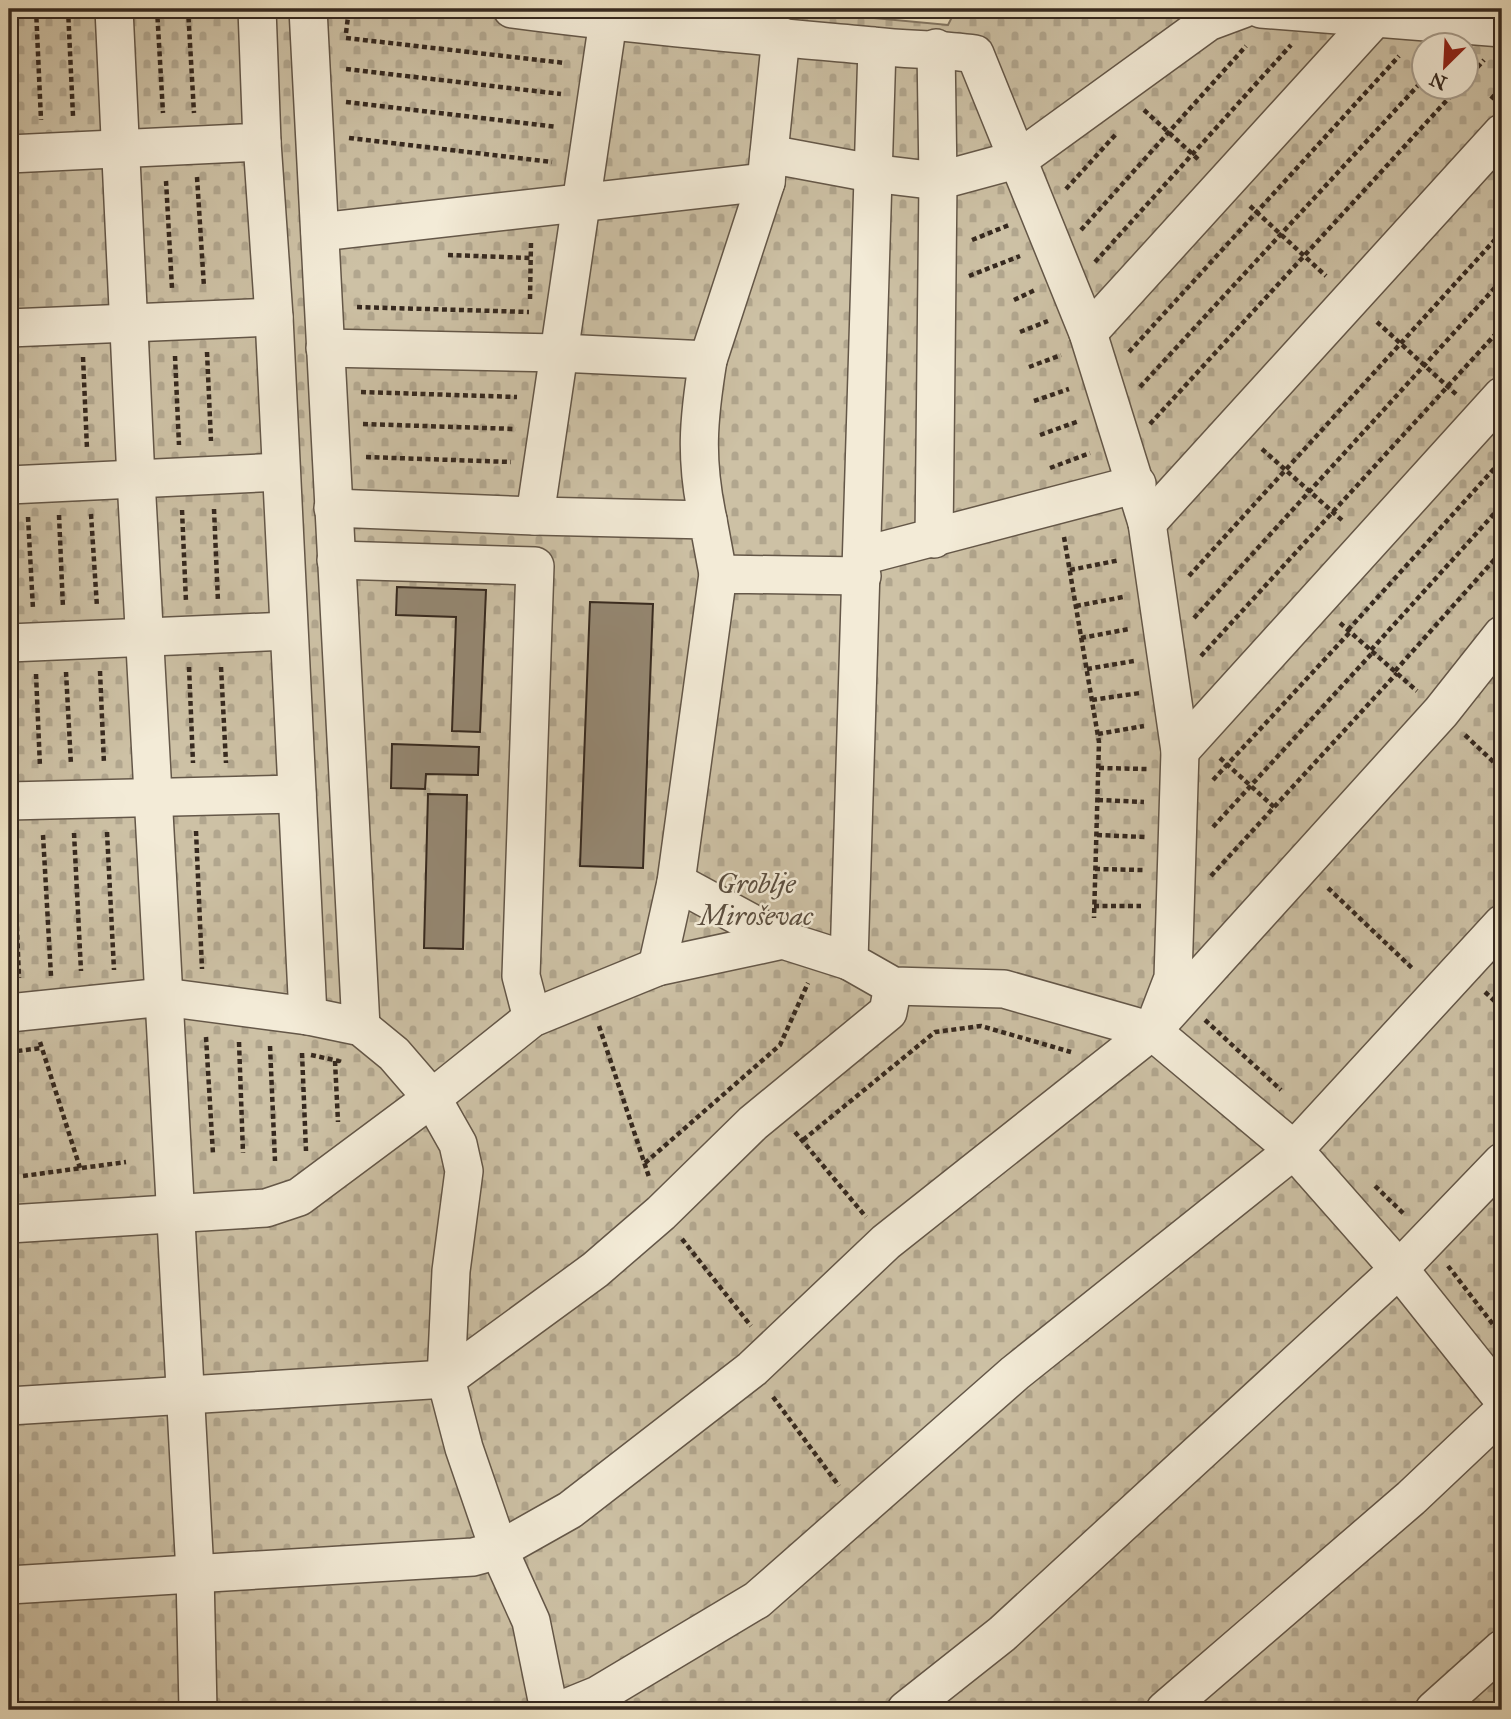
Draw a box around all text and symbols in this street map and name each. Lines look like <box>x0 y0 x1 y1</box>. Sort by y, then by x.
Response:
north arrow <box>1410 32 1480 102</box>
text: N <box>1426 67 1450 95</box>
park label: Groblje Miroševac <box>696 866 814 933</box>

